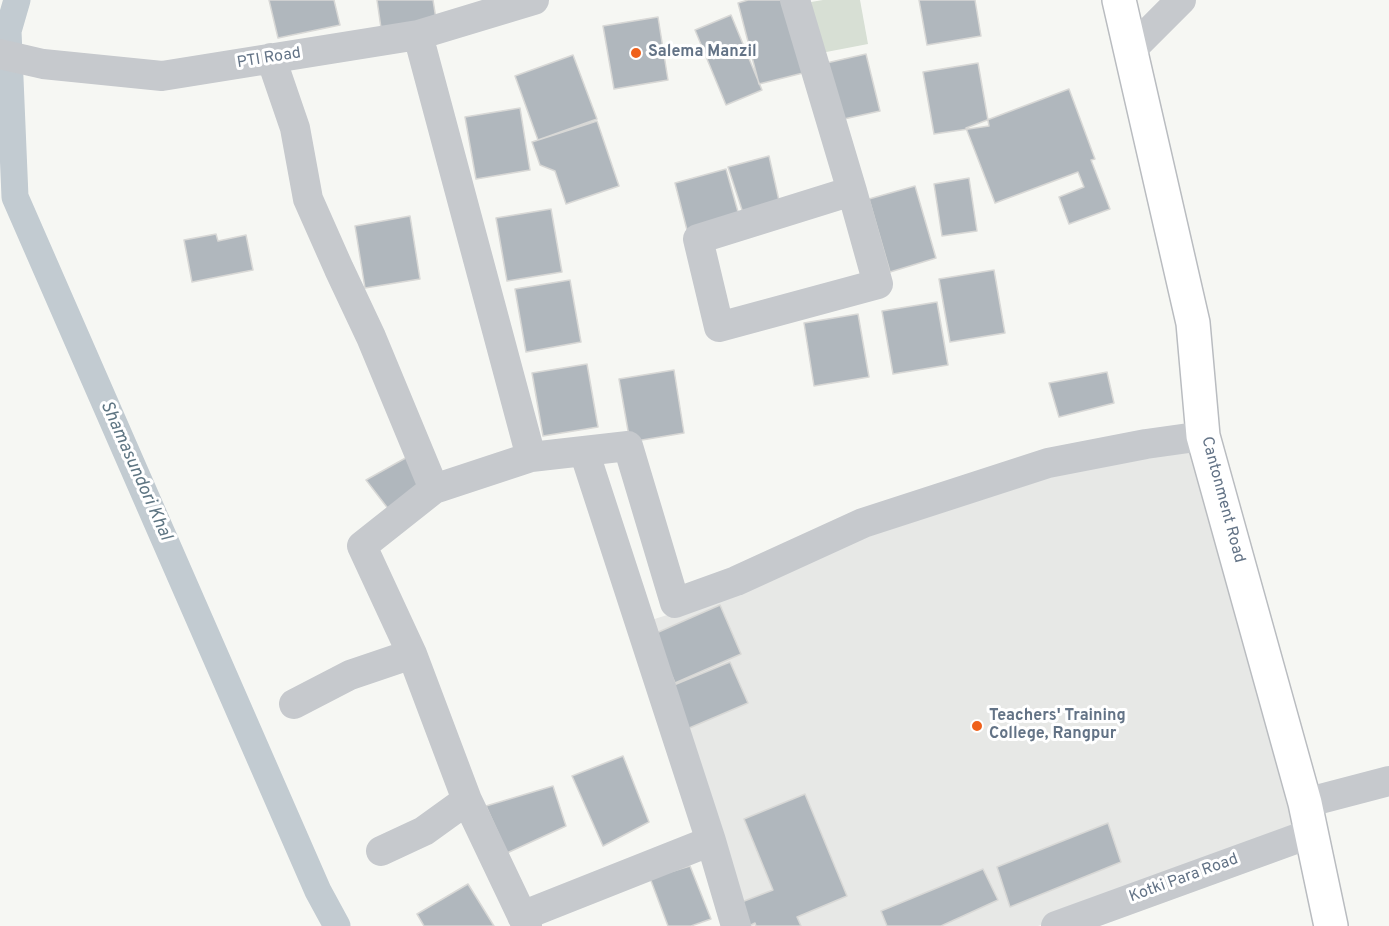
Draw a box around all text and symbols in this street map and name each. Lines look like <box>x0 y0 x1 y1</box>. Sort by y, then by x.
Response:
place label: Salema Manzil <box>648 43 757 63</box>
street label: PTI Road <box>236 44 302 74</box>
marker: Salema Manzil <box>629 46 643 60</box>
water label: Shamasundori Khal <box>94 398 176 544</box>
street label: Cantonment Road <box>1196 435 1248 565</box>
place label: Teachers' Training College, Rangpur <box>989 707 1126 745</box>
marker: Teachers' Training College, Rangpur <box>970 719 984 733</box>
street label: Kotki Para Road <box>1127 850 1241 908</box>

